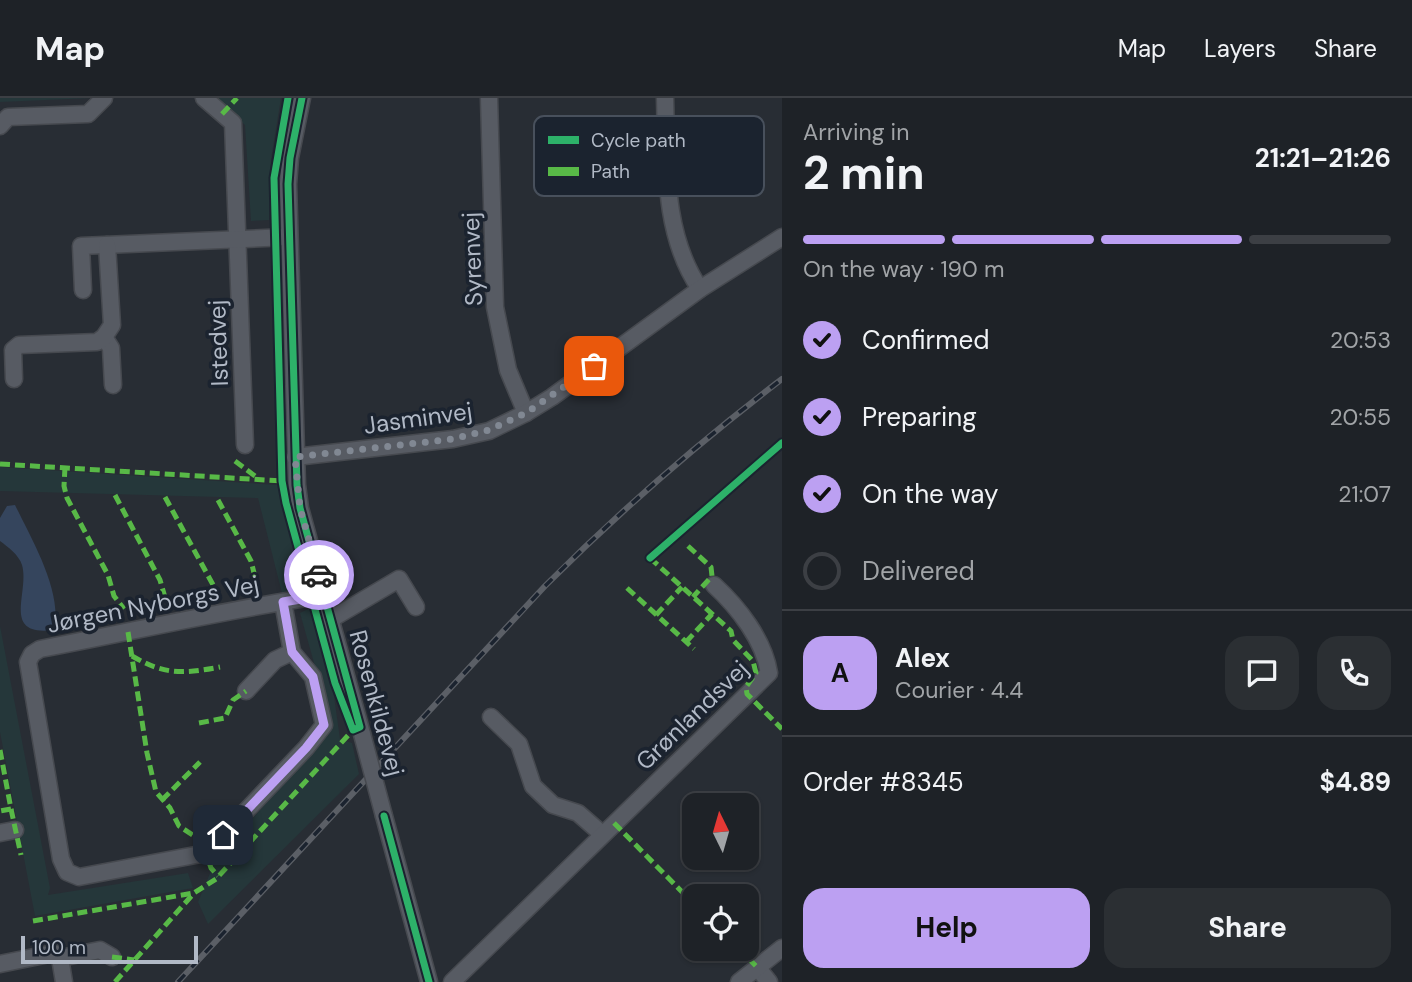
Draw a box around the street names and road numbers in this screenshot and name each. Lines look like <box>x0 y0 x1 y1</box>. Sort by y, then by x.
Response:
street label: Syrenvej <box>455 211 489 307</box>
street label: Istedvej <box>201 299 235 387</box>
street label: Jasminvej <box>362 395 474 441</box>
street label: Jørgen Nyborgs Vej <box>44 568 262 640</box>
street label: Rosenkildevej <box>343 626 411 780</box>
street label: Grønlandsvej <box>629 654 755 776</box>

